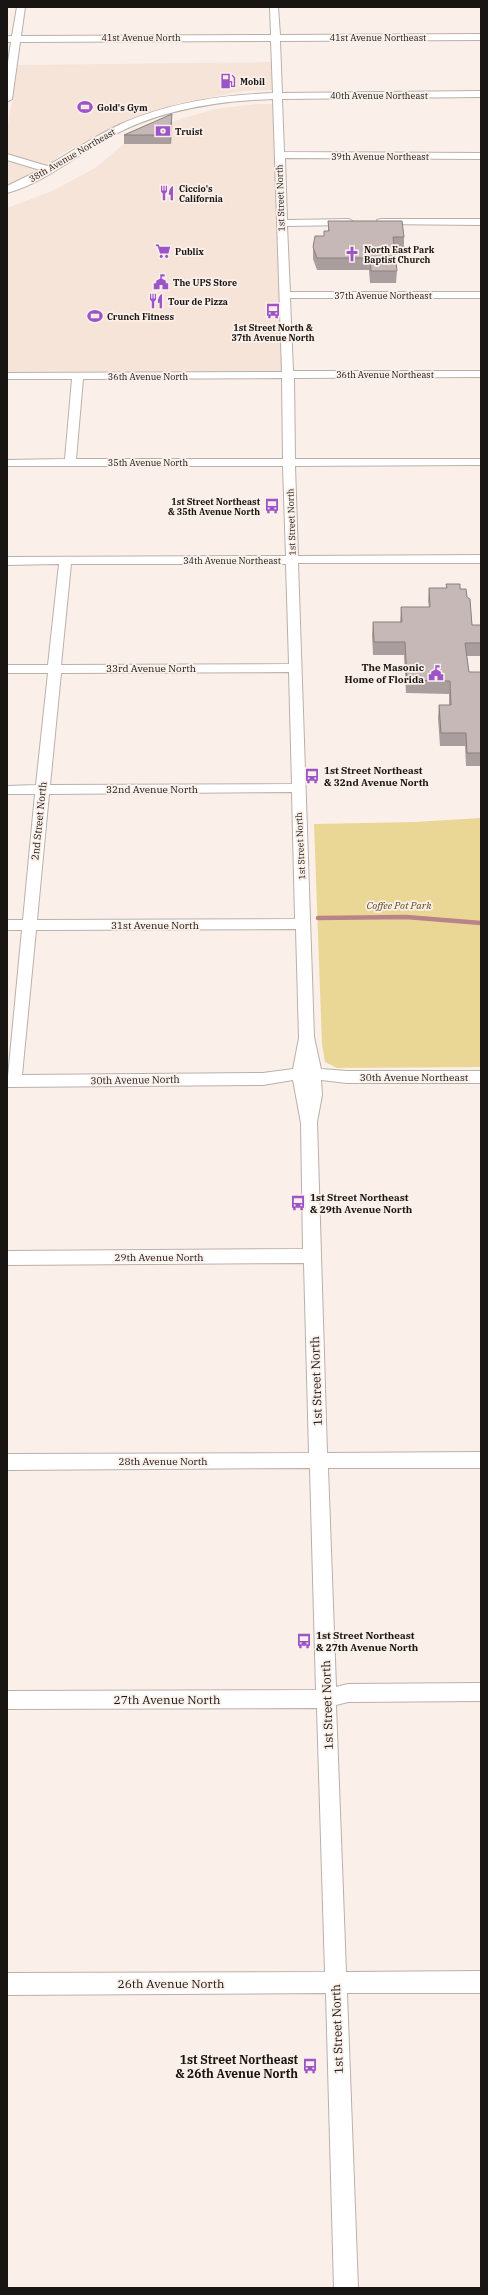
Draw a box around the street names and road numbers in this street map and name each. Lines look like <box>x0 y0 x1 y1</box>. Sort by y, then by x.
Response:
street label: 41st Avenue North <box>101 32 181 43</box>
street label: 41st Avenue Northeast <box>330 32 426 43</box>
street label: 40th Avenue Northeast <box>330 90 428 101</box>
street label: 38th Avenue Northeast <box>27 126 117 184</box>
street label: 39th Avenue Northeast <box>331 151 429 162</box>
street label: 1st Street North <box>273 164 287 232</box>
street label: 37th Avenue Northeast <box>334 290 432 301</box>
street label: 36th Avenue Northeast <box>336 369 434 380</box>
street label: 36th Avenue North <box>108 371 189 382</box>
street label: 35th Avenue North <box>108 457 189 468</box>
street label: 1st Street North <box>284 488 298 556</box>
street label: 34th Avenue Northeast <box>183 555 281 566</box>
street label: 33rd Avenue North <box>106 662 196 675</box>
street label: 2nd Street North <box>28 781 50 861</box>
street label: 32nd Avenue North <box>106 783 198 796</box>
street label: 1st Street North <box>293 812 307 880</box>
street label: 31st Avenue North <box>111 919 199 932</box>
street label: 30th Avenue Northeast <box>360 1071 469 1084</box>
street label: 30th Avenue North <box>90 1073 180 1087</box>
street label: 29th Avenue North <box>114 1251 204 1264</box>
street label: 1st Street North <box>307 1335 325 1426</box>
street label: 28th Avenue North <box>118 1455 208 1468</box>
street label: 1st Street North <box>318 1659 336 1750</box>
street label: 27th Avenue North <box>113 1692 221 1707</box>
street label: 26th Avenue North <box>117 1976 225 1991</box>
street label: 1st Street North <box>328 1983 346 2074</box>

